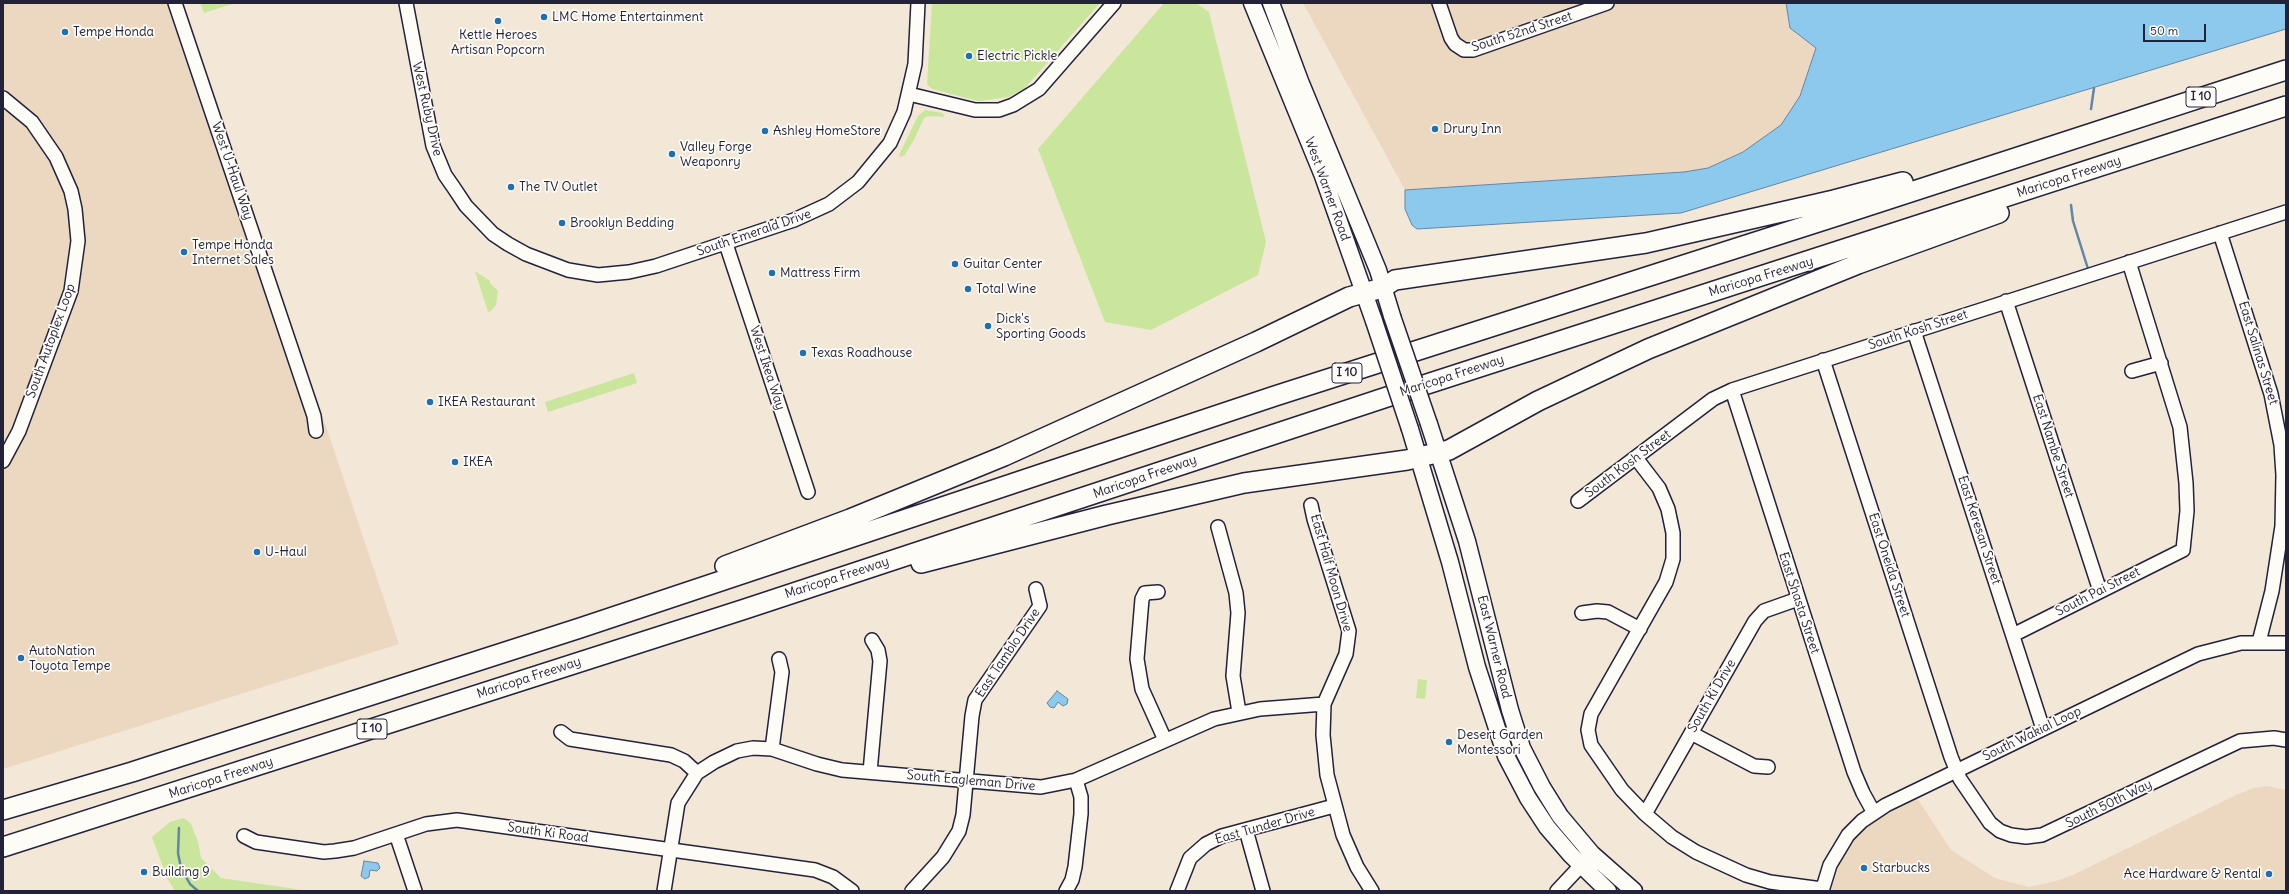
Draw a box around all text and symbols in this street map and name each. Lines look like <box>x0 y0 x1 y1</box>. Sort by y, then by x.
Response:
street label: South 52nd Street <box>1470 8 1574 56</box>
place label: LMC Home Entertainment <box>552 9 703 25</box>
marker: LMC Home Entertainment <box>539 12 549 22</box>
marker: Kettle Heroes Artisan Popcorn <box>493 16 503 26</box>
scale bar <box>2145 16 2208 42</box>
text: 50 m <box>2150 23 2178 38</box>
place label: Tempe Honda <box>73 24 154 40</box>
marker: Tempe Honda <box>60 27 70 37</box>
place label: Kettle Heroes Artisan Popcorn <box>451 27 545 58</box>
place label: Electric Pickle <box>977 48 1057 64</box>
marker: Electric Pickle <box>964 51 974 61</box>
street label: West Ruby Drive <box>409 61 445 157</box>
road number: I 10 <box>2186 87 2216 107</box>
street label: West U-Haul Way <box>208 120 256 222</box>
place label: Drury Inn <box>1443 121 1502 137</box>
place label: Ashley HomeStore <box>773 123 881 139</box>
marker: Drury Inn <box>1430 124 1440 134</box>
marker: Ashley HomeStore <box>760 126 770 136</box>
street label: West Warner Road <box>1301 135 1353 243</box>
place label: Valley Forge Weaponry <box>680 139 752 170</box>
marker: Valley Forge Weaponry <box>667 149 677 159</box>
street label: Maricopa Freeway <box>2015 153 2123 201</box>
place label: The TV Outlet <box>519 179 598 195</box>
marker: The TV Outlet <box>506 182 516 192</box>
street label: South Emerald Drive <box>695 206 813 260</box>
place label: Brooklyn Bedding <box>570 215 674 231</box>
marker: Brooklyn Bedding <box>557 218 567 228</box>
place label: Tempe Honda Internet Sales <box>192 237 274 268</box>
marker: Tempe Honda Internet Sales <box>179 247 189 257</box>
street label: Maricopa Freeway <box>1707 254 1815 300</box>
place label: Guitar Center <box>963 256 1042 272</box>
marker: Guitar Center <box>950 259 960 269</box>
place label: Mattress Firm <box>780 265 860 281</box>
marker: Mattress Firm <box>767 268 777 278</box>
place label: Total Wine <box>976 281 1036 297</box>
street label: South Autoplex Loop <box>23 282 79 400</box>
marker: Total Wine <box>963 284 973 294</box>
street label: East Salinas Street <box>2235 299 2281 407</box>
street label: South Kosh Street <box>1866 307 1970 353</box>
place label: Dick's Sporting Goods <box>996 311 1086 342</box>
marker: Dick's Sporting Goods <box>983 321 993 331</box>
street label: West Ikea Way <box>746 324 788 412</box>
place label: Texas Roadhouse <box>811 345 912 361</box>
marker: Texas Roadhouse <box>798 348 808 358</box>
street label: Maricopa Freeway <box>1398 352 1506 400</box>
road number: I 10 <box>1332 363 1362 383</box>
street label: East Nambe Street <box>2029 392 2077 500</box>
place label: IKEA Restaurant <box>438 394 535 410</box>
marker: IKEA Restaurant <box>425 397 435 407</box>
street label: South Kosh Street <box>1582 427 1674 501</box>
street label: Maricopa Freeway <box>1091 452 1199 502</box>
place label: IKEA <box>463 454 493 470</box>
marker: IKEA <box>450 457 460 467</box>
street label: East Keresan Street <box>1954 474 2004 586</box>
street label: East Oneida Street <box>1865 511 1913 619</box>
street label: East Half Moon Drive <box>1307 512 1355 634</box>
place label: U-Haul <box>265 544 307 560</box>
marker: U-Haul <box>252 547 262 557</box>
street label: East Shasta Street <box>1775 550 1823 656</box>
street label: Maricopa Freeway <box>783 554 891 602</box>
street label: South Pai Street <box>2053 564 2143 620</box>
street label: East Warner Road <box>1474 594 1514 700</box>
street label: East Tamblo Drive <box>972 605 1044 701</box>
place label: AutoNation Toyota Tempe <box>29 643 110 674</box>
marker: AutoNation Toyota Tempe <box>16 653 26 663</box>
street label: Maricopa Freeway <box>475 654 583 702</box>
street label: South Ki Drive <box>1685 657 1739 735</box>
street label: South Wakial Loop <box>1980 703 2084 765</box>
road number: I 10 <box>357 719 387 739</box>
place label: Desert Garden Montessori <box>1457 727 1543 758</box>
marker: Desert Garden Montessori <box>1444 737 1454 747</box>
street label: Maricopa Freeway <box>167 754 275 802</box>
street label: South Eagleman Drive <box>906 768 1036 794</box>
street label: South 50th Way <box>2063 776 2155 832</box>
street label: East Tunder Drive <box>1213 804 1317 848</box>
street label: South Ki Road <box>506 820 590 846</box>
place label: Starbucks <box>1872 860 1930 876</box>
marker: Starbucks <box>1859 863 1869 873</box>
place label: Building 9 <box>152 864 210 880</box>
place label: Ace Hardware & Rental <box>2124 866 2261 882</box>
marker: Building 9 <box>139 867 149 877</box>
marker: Ace Hardware & Rental <box>2264 869 2274 879</box>

